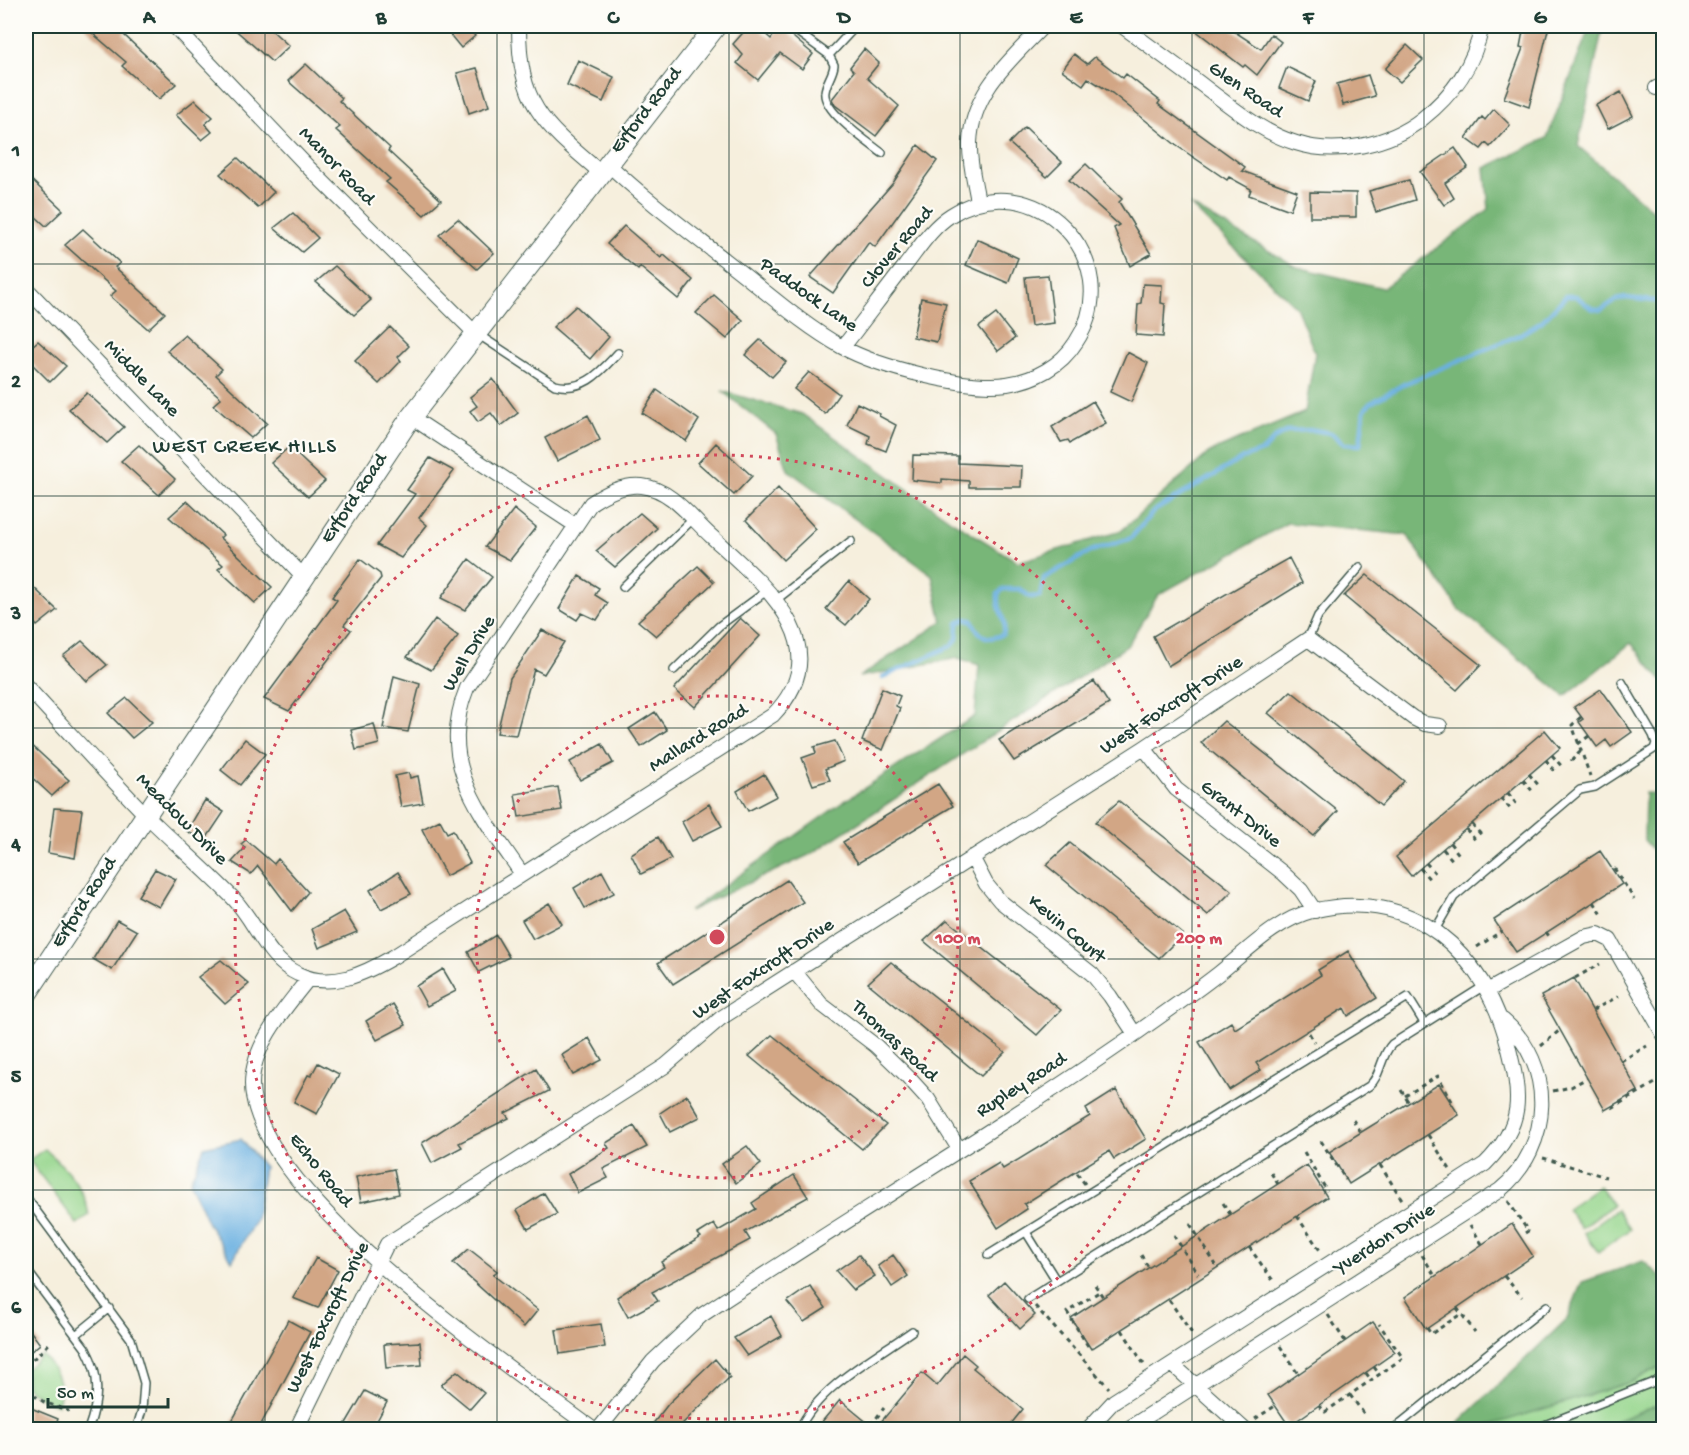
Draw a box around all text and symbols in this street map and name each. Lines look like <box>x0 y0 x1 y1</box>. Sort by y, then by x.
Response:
text: A <box>142 8 157 31</box>
text: B <box>375 8 387 31</box>
text: C <box>607 8 621 31</box>
text: D <box>835 8 851 31</box>
text: E <box>1070 8 1084 31</box>
text: F <box>1302 8 1315 31</box>
text: G <box>1534 8 1548 31</box>
street label: Glen Road <box>1203 58 1289 126</box>
street label: Erford Road <box>606 61 689 159</box>
street label: Manor Road <box>293 123 381 213</box>
text: 1 <box>11 141 20 164</box>
street label: Clover Road <box>857 200 940 294</box>
street label: Paddock Lane <box>754 253 862 339</box>
street label: Middle Lane <box>98 335 184 423</box>
text: 2 <box>11 372 21 395</box>
district label: WEST CREEK HILLS <box>153 436 337 461</box>
street label: Erford Road <box>317 448 395 548</box>
text: 3 <box>10 604 21 627</box>
street label: Well Drive <box>438 611 502 696</box>
street label: West Foxcroft Drive <box>1096 651 1248 761</box>
street label: Mallard Road <box>645 698 755 778</box>
street label: Meadow Drive <box>130 769 232 871</box>
street label: Grant Drive <box>1195 776 1286 854</box>
text: 4 <box>10 835 21 858</box>
street label: Erford Road <box>47 852 124 953</box>
street label: Kevin Court <box>1022 891 1111 970</box>
street label: West Foxcroft Drive <box>689 914 840 1026</box>
centre of rings <box>707 927 727 947</box>
text: 100 m <box>935 929 981 950</box>
text: 200 m <box>1176 929 1222 950</box>
street label: Thomas Road <box>845 995 944 1089</box>
street label: Rupley Road <box>973 1047 1073 1124</box>
text: 5 <box>11 1067 22 1090</box>
street label: Echo Road <box>283 1129 358 1215</box>
street label: Yverdon Drive <box>1329 1199 1440 1282</box>
street label: West Foxcroft Drive <box>282 1238 376 1397</box>
text: 6 <box>11 1298 22 1321</box>
scale bar <box>48 1371 168 1409</box>
text: 50 m <box>57 1384 94 1405</box>

